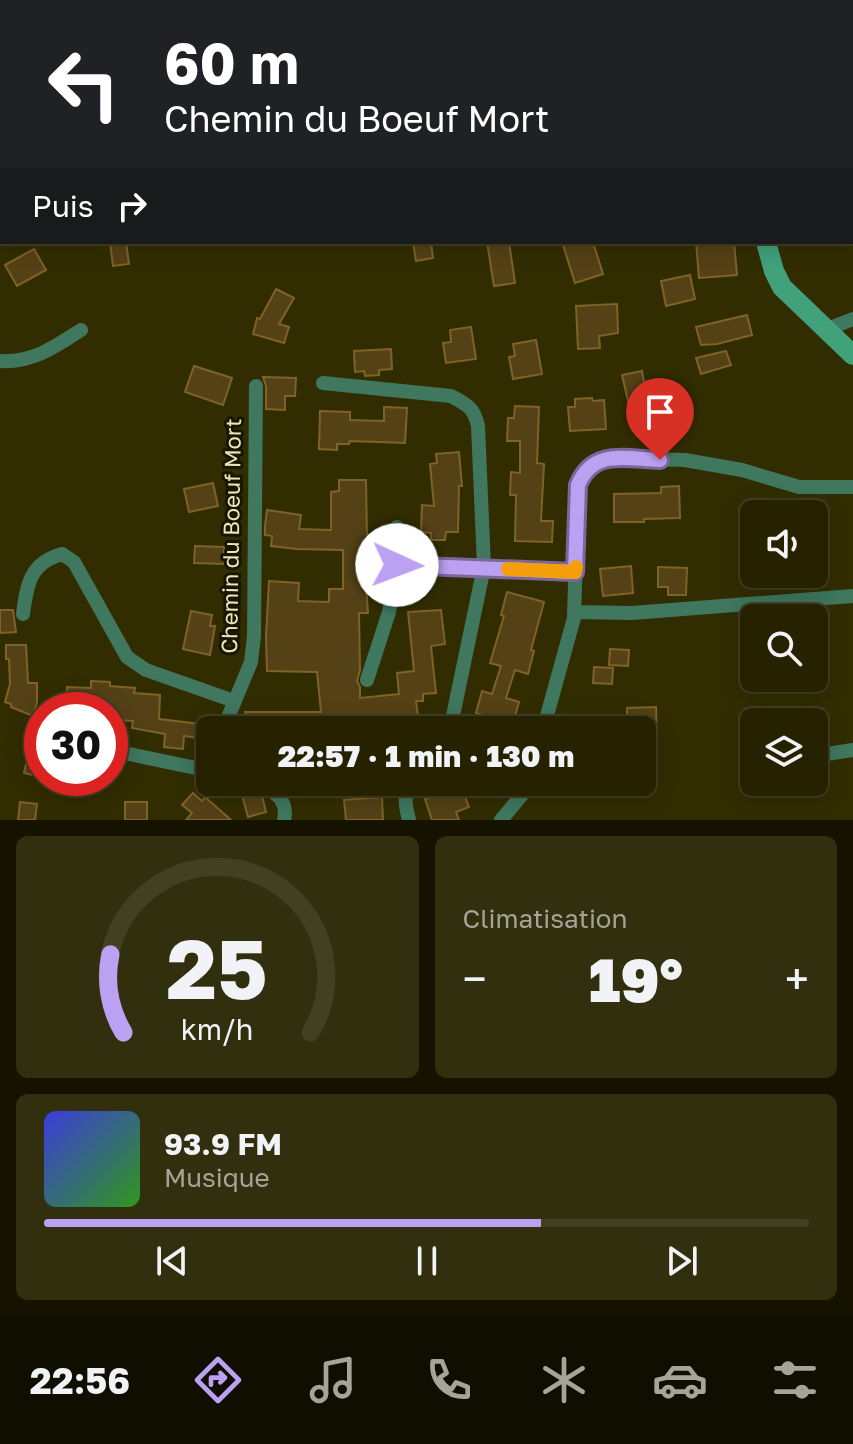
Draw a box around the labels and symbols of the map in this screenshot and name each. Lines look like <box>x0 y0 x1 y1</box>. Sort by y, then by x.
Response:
pin <box>626 378 694 460</box>
street label: Chemin du Boeuf Mort <box>215 418 246 654</box>
position arrow <box>355 523 439 607</box>
speed limit sign: 30 <box>24 692 128 796</box>

